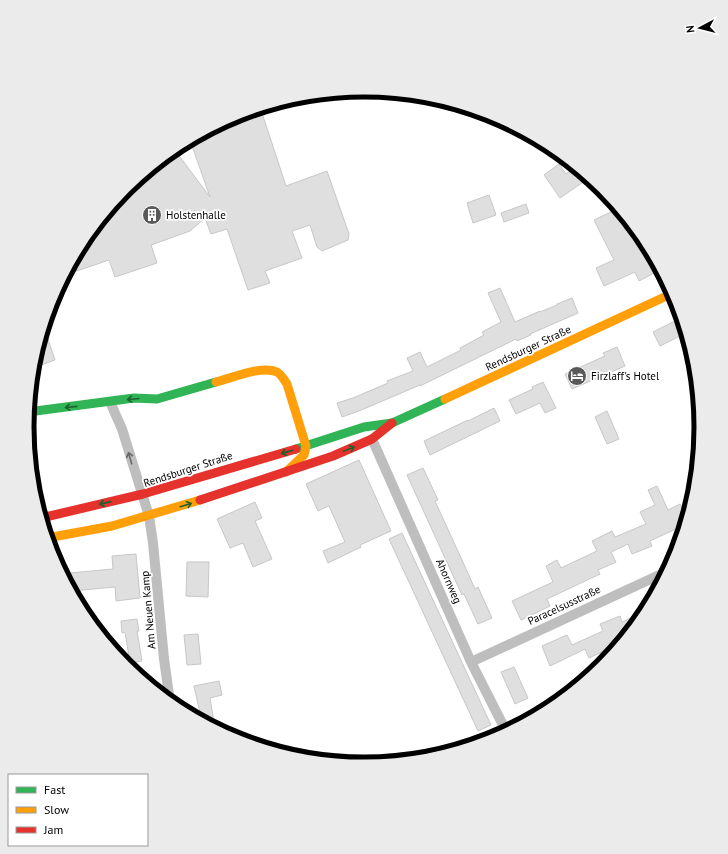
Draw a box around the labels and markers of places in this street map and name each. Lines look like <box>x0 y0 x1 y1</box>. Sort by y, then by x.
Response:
building icon: Holstenhalle <box>141 204 163 226</box>
place label: Holstenhalle <box>166 208 226 222</box>
hotel icon: Firzlaff's Hotel <box>566 365 588 387</box>
place label: Firzlaff's Hotel <box>591 369 660 383</box>

